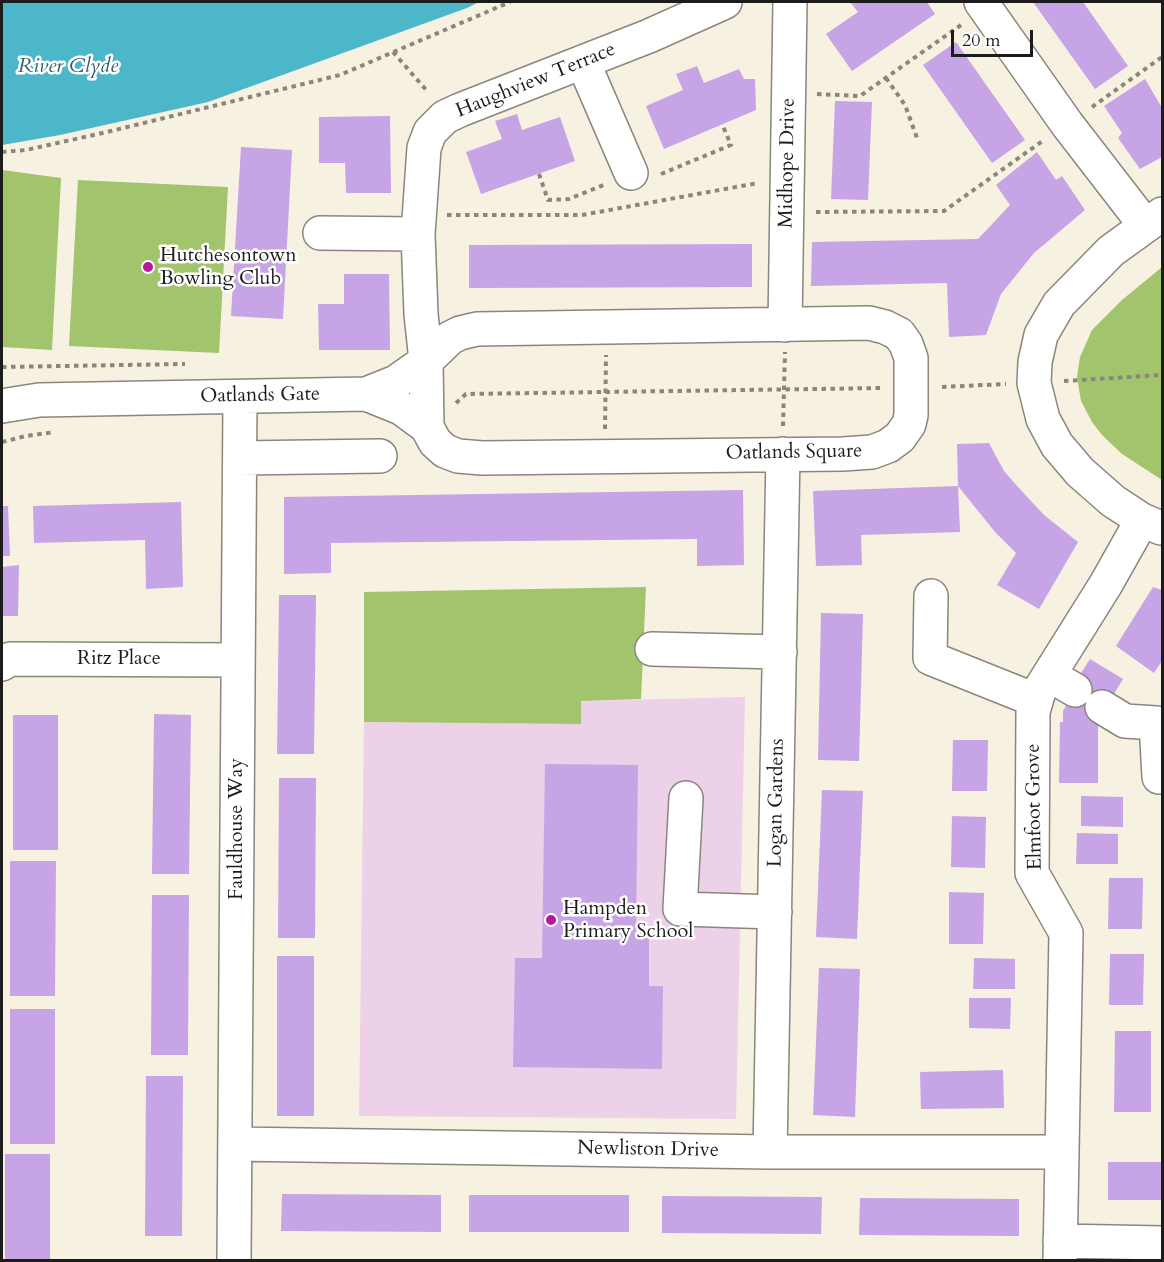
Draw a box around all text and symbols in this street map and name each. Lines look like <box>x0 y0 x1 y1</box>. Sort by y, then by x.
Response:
scale bar <box>954 18 1036 56</box>
text: 20 m <box>962 28 1001 53</box>
street label: Haughview Terrace <box>453 38 619 124</box>
water label: River Clyde <box>18 54 118 80</box>
street label: Midhope Drive <box>775 98 801 228</box>
place label: Hutchesontown Bowling Club <box>160 244 297 291</box>
marker: Hutchesontown Bowling Club <box>141 260 155 274</box>
street label: Oatlands Gate <box>200 383 320 409</box>
street label: Oatlands Square <box>725 440 863 466</box>
street label: Ritz Place <box>77 647 161 671</box>
street label: Logan Gardens <box>764 738 790 868</box>
street label: Elmfoot Grove <box>1022 743 1048 871</box>
street label: Fauldhouse Way <box>225 758 249 900</box>
place label: Hampden Primary School <box>563 897 693 944</box>
marker: Hampden Primary School <box>544 913 558 927</box>
street label: Newliston Drive <box>577 1137 719 1163</box>

